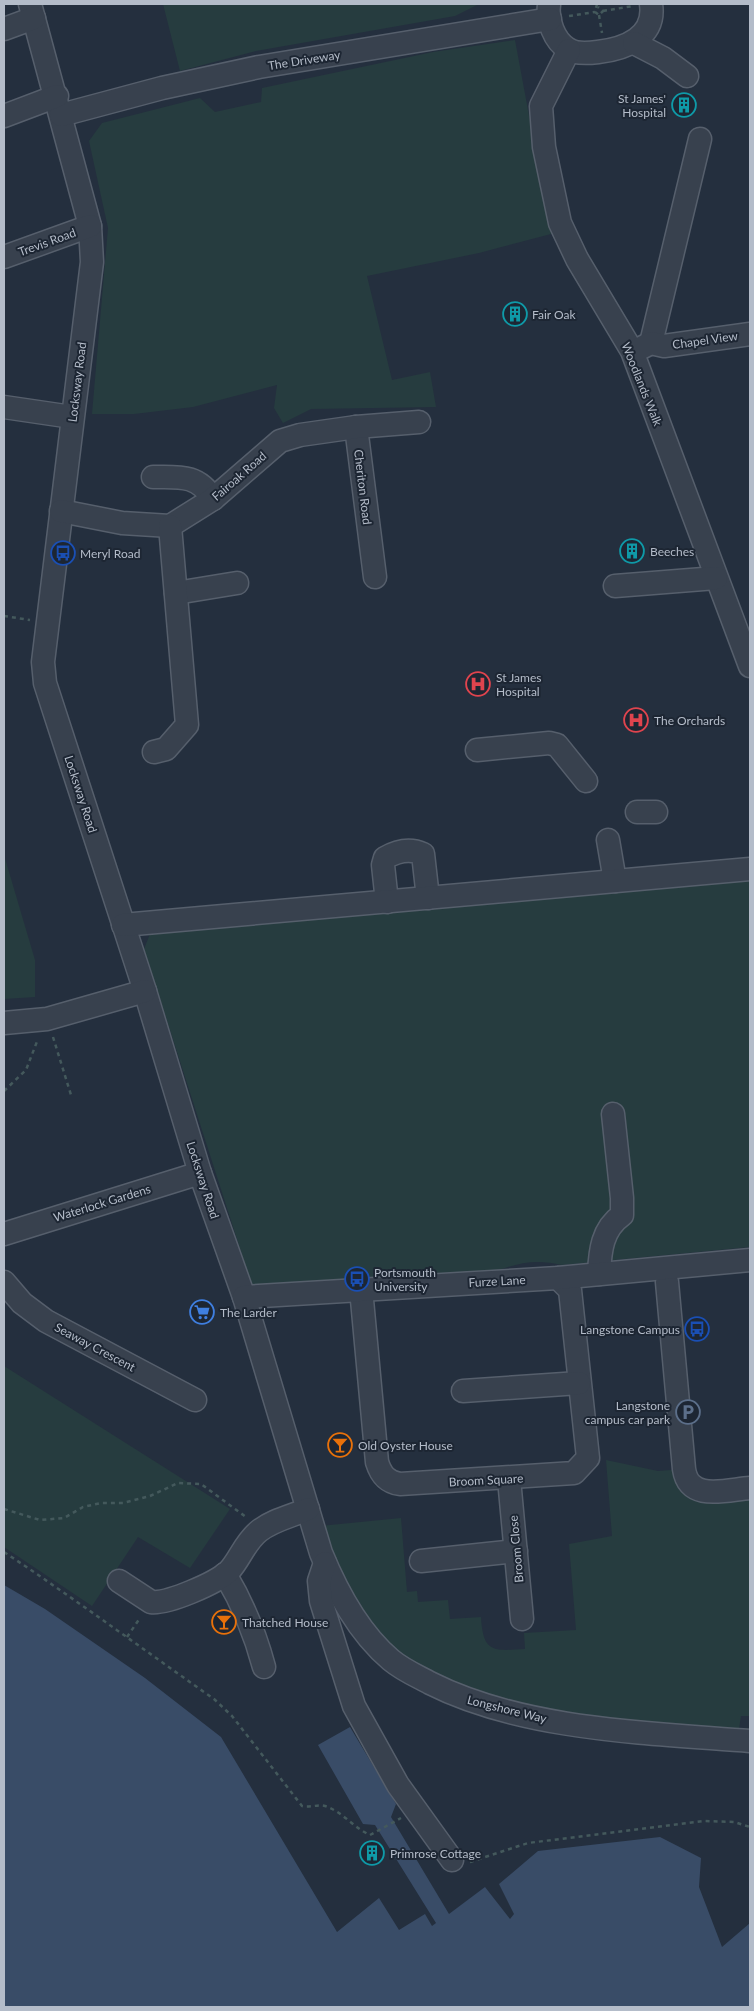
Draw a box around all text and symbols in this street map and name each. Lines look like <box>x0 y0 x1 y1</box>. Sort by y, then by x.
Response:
street label: The Driveway <box>267 47 342 73</box>
place label: St James' Hospital <box>618 91 666 120</box>
building icon: St James' Hospital <box>671 92 697 118</box>
street label: Trevis Road <box>16 225 78 259</box>
building icon: Fair Oak <box>502 301 528 327</box>
place label: Fair Oak <box>532 307 576 322</box>
street label: Chapel View <box>671 328 739 352</box>
street label: Woodlands Walk <box>618 340 666 429</box>
street label: Locksway Road <box>65 341 89 423</box>
street label: Fairoak Road <box>209 448 269 504</box>
street label: Cheriton Road <box>351 448 375 526</box>
building icon: Beeches <box>619 538 645 564</box>
bus stop icon: Meryl Road <box>50 540 76 566</box>
place label: Beeches <box>650 544 694 559</box>
place label: Meryl Road <box>80 546 140 561</box>
place label: St James Hospital <box>496 670 541 699</box>
hospital icon: St James Hospital <box>465 671 491 697</box>
hospital icon: The Orchards <box>623 707 649 733</box>
place label: The Orchards <box>654 713 725 728</box>
street label: Locksway Road <box>61 753 101 835</box>
street label: Locksway Road <box>183 1139 223 1221</box>
street label: Waterlock Gardens <box>52 1181 152 1225</box>
place label: Portsmouth University <box>374 1265 436 1294</box>
bus stop icon: Portsmouth University <box>344 1266 370 1292</box>
street label: Furze Lane <box>468 1272 526 1290</box>
supermarket icon: The Larder <box>189 1299 215 1325</box>
place label: The Larder <box>220 1305 277 1320</box>
bus stop icon: Langstone Campus <box>684 1316 710 1342</box>
street label: Seaway Crescent <box>52 1319 139 1375</box>
place label: Langstone Campus <box>580 1322 680 1337</box>
place label: Langstone campus car park <box>585 1398 671 1427</box>
parking icon: Langstone campus car park <box>675 1399 701 1425</box>
bar icon: Old Oyster House <box>327 1432 353 1458</box>
place label: Old Oyster House <box>358 1438 453 1453</box>
street label: Broom Square <box>448 1471 524 1489</box>
street label: Broom Close <box>506 1515 526 1583</box>
bar icon: Thatched House <box>211 1609 237 1635</box>
place label: Thatched House <box>242 1615 328 1630</box>
street label: Longshore Way <box>466 1692 549 1726</box>
building icon: Primrose Cottage <box>359 1840 385 1866</box>
place label: Primrose Cottage <box>390 1846 481 1861</box>

